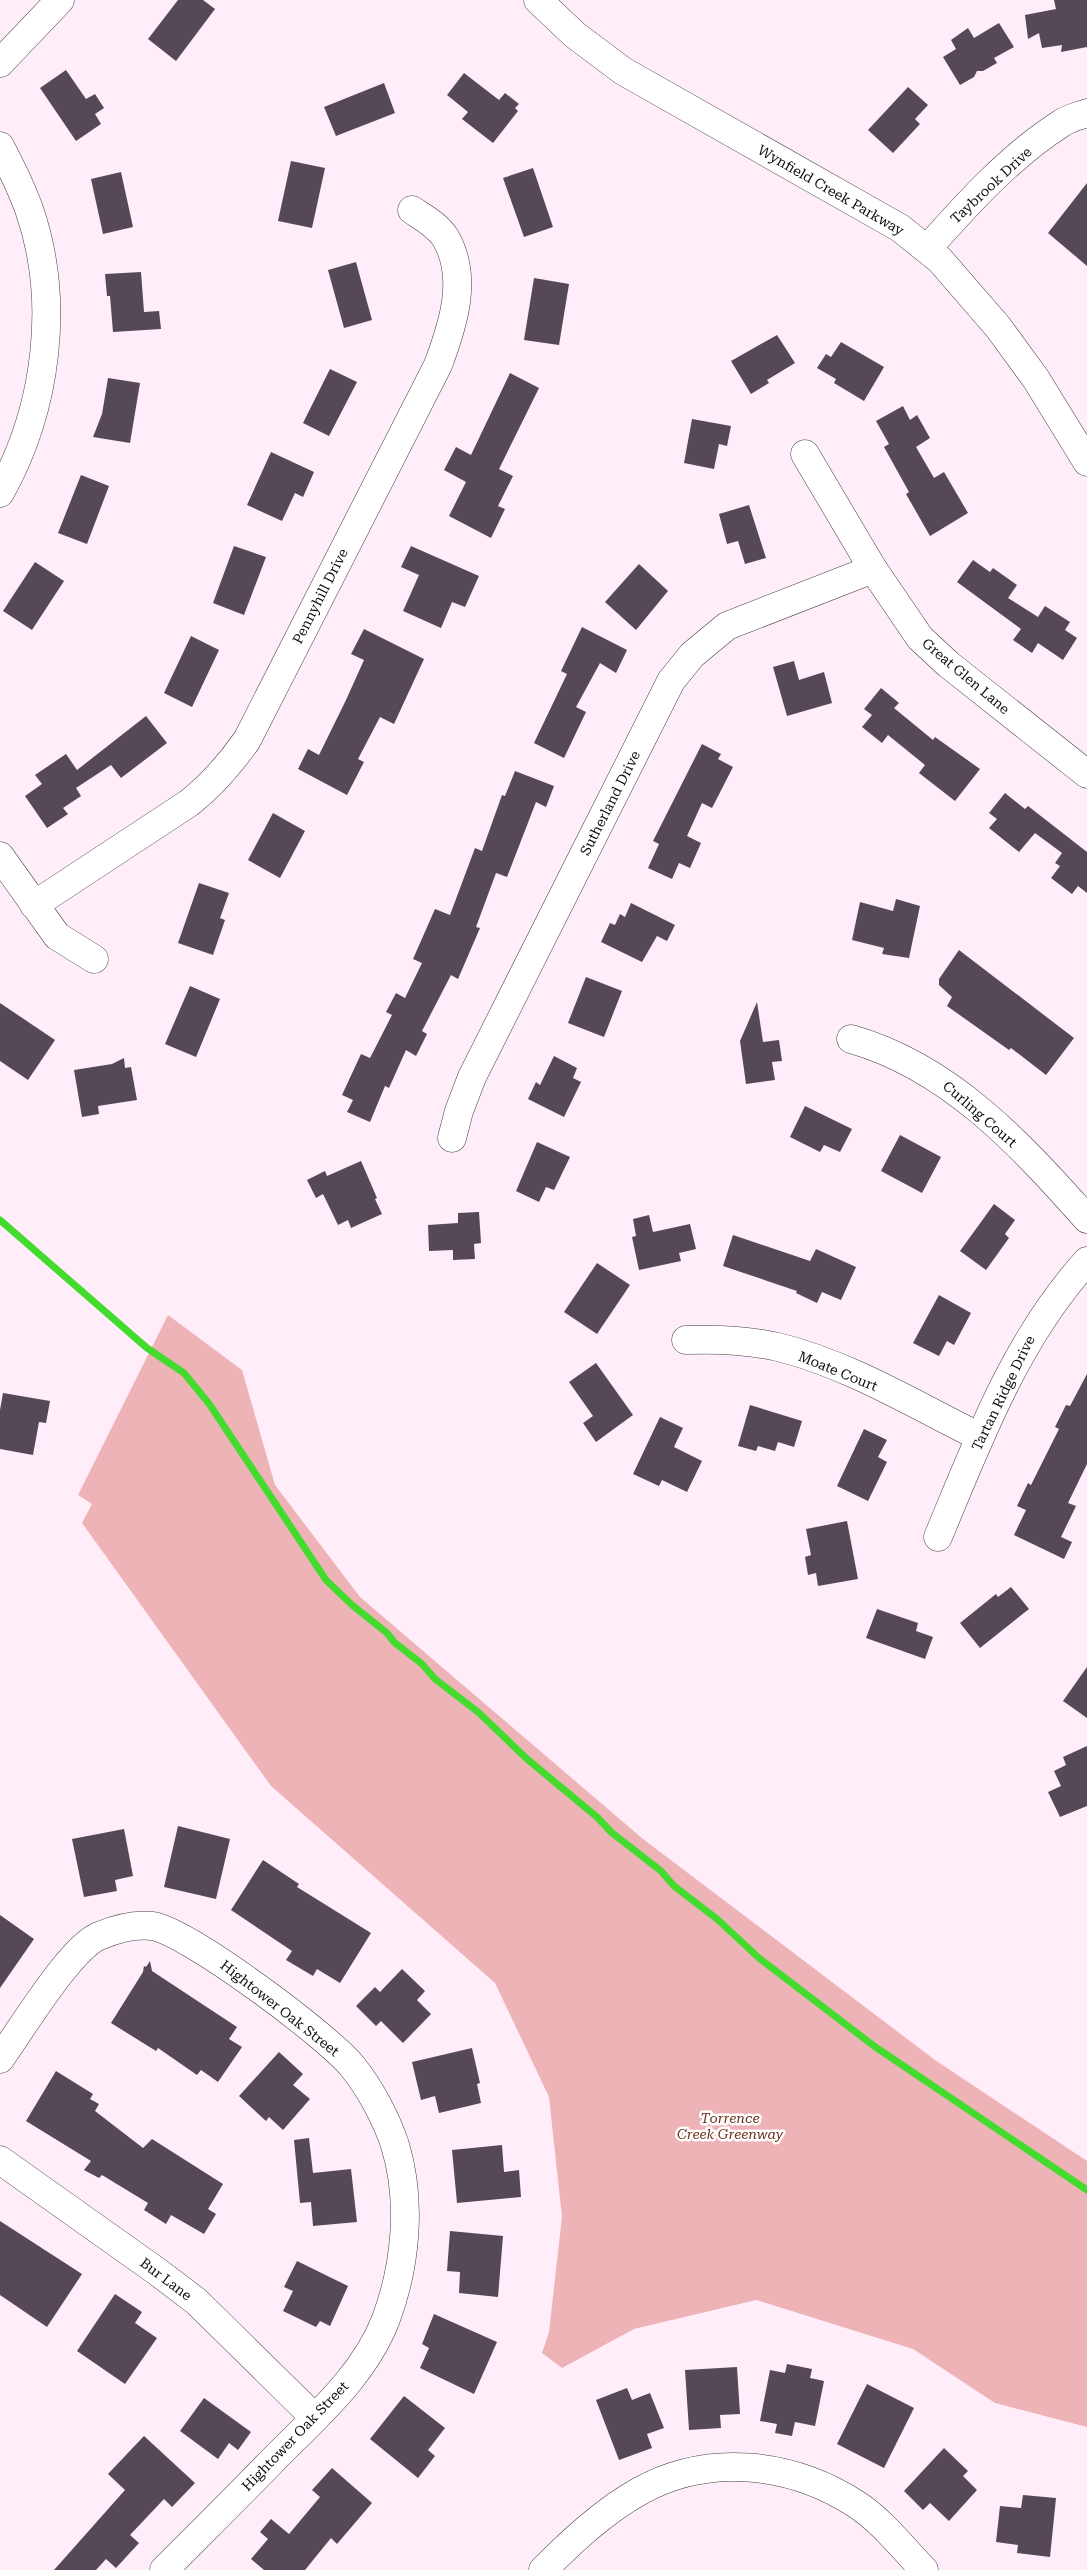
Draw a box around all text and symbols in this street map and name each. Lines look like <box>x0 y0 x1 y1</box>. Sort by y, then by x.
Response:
street label: Wynfield Creek Parkway <box>755 142 908 239</box>
street label: Taybrook Drive <box>947 143 1035 227</box>
street label: Pennyhill Drive <box>289 545 351 646</box>
street label: Great Glen Lane <box>919 635 1013 717</box>
street label: Sutherland Drive <box>577 748 643 858</box>
street label: Curling Court <box>940 1078 1020 1150</box>
street label: Tartan Ridge Drive <box>968 1333 1038 1453</box>
street label: Moate Court <box>796 1348 880 1394</box>
street label: Hightower Oak Street <box>218 1957 342 2059</box>
park label: Torrence Creek Greenway <box>677 2110 784 2142</box>
street label: Bur Lane <box>137 2254 195 2304</box>
street label: Hightower Oak Street <box>239 2378 351 2494</box>

